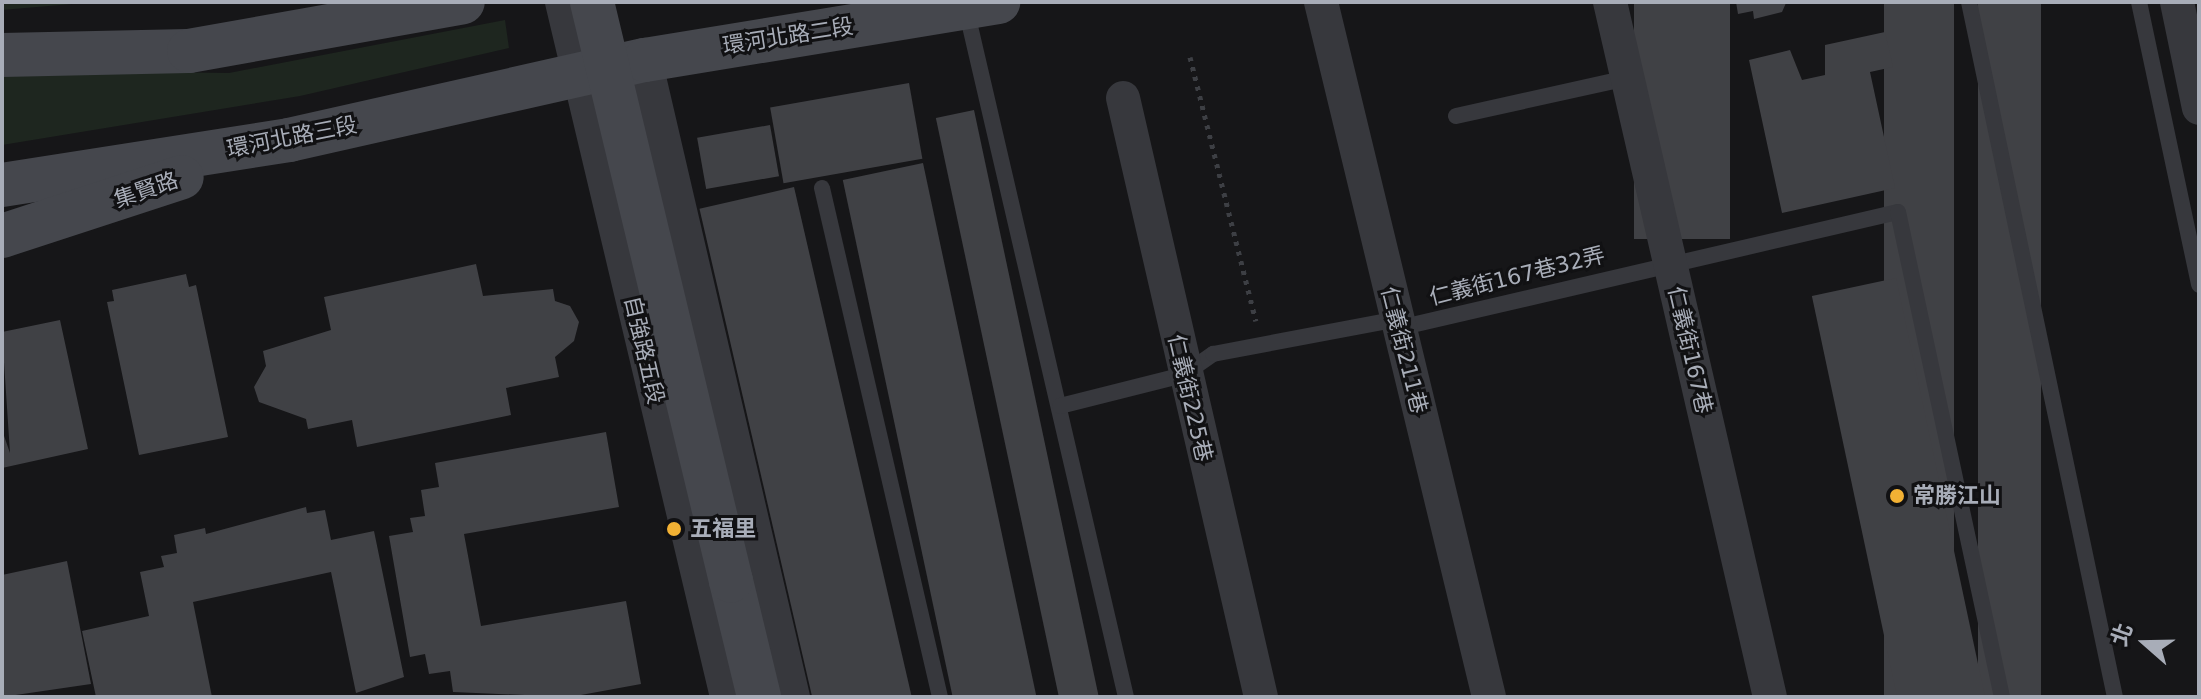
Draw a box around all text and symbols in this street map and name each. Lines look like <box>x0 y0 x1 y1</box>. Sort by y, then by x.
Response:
street label: 環河北路二段 <box>721 13 855 59</box>
street label: 環河北路三段 <box>225 111 359 163</box>
street label: 集賢路 <box>111 167 181 213</box>
street label: 仁義街167巷32弄 <box>1426 241 1608 311</box>
street label: 仁義街211巷 <box>1375 284 1433 416</box>
street label: 仁義街167巷 <box>1663 284 1717 416</box>
street label: 自強路五段 <box>619 293 669 407</box>
street label: 仁義街225巷 <box>1163 332 1217 464</box>
place label: 常勝江山 <box>1913 483 2001 509</box>
marker: 常勝江山 <box>1888 487 1906 505</box>
place label: 五福里 <box>690 516 756 542</box>
marker: 五福里 <box>665 520 683 538</box>
north arrow <box>2105 603 2185 683</box>
text: 北 <box>2106 620 2137 649</box>

